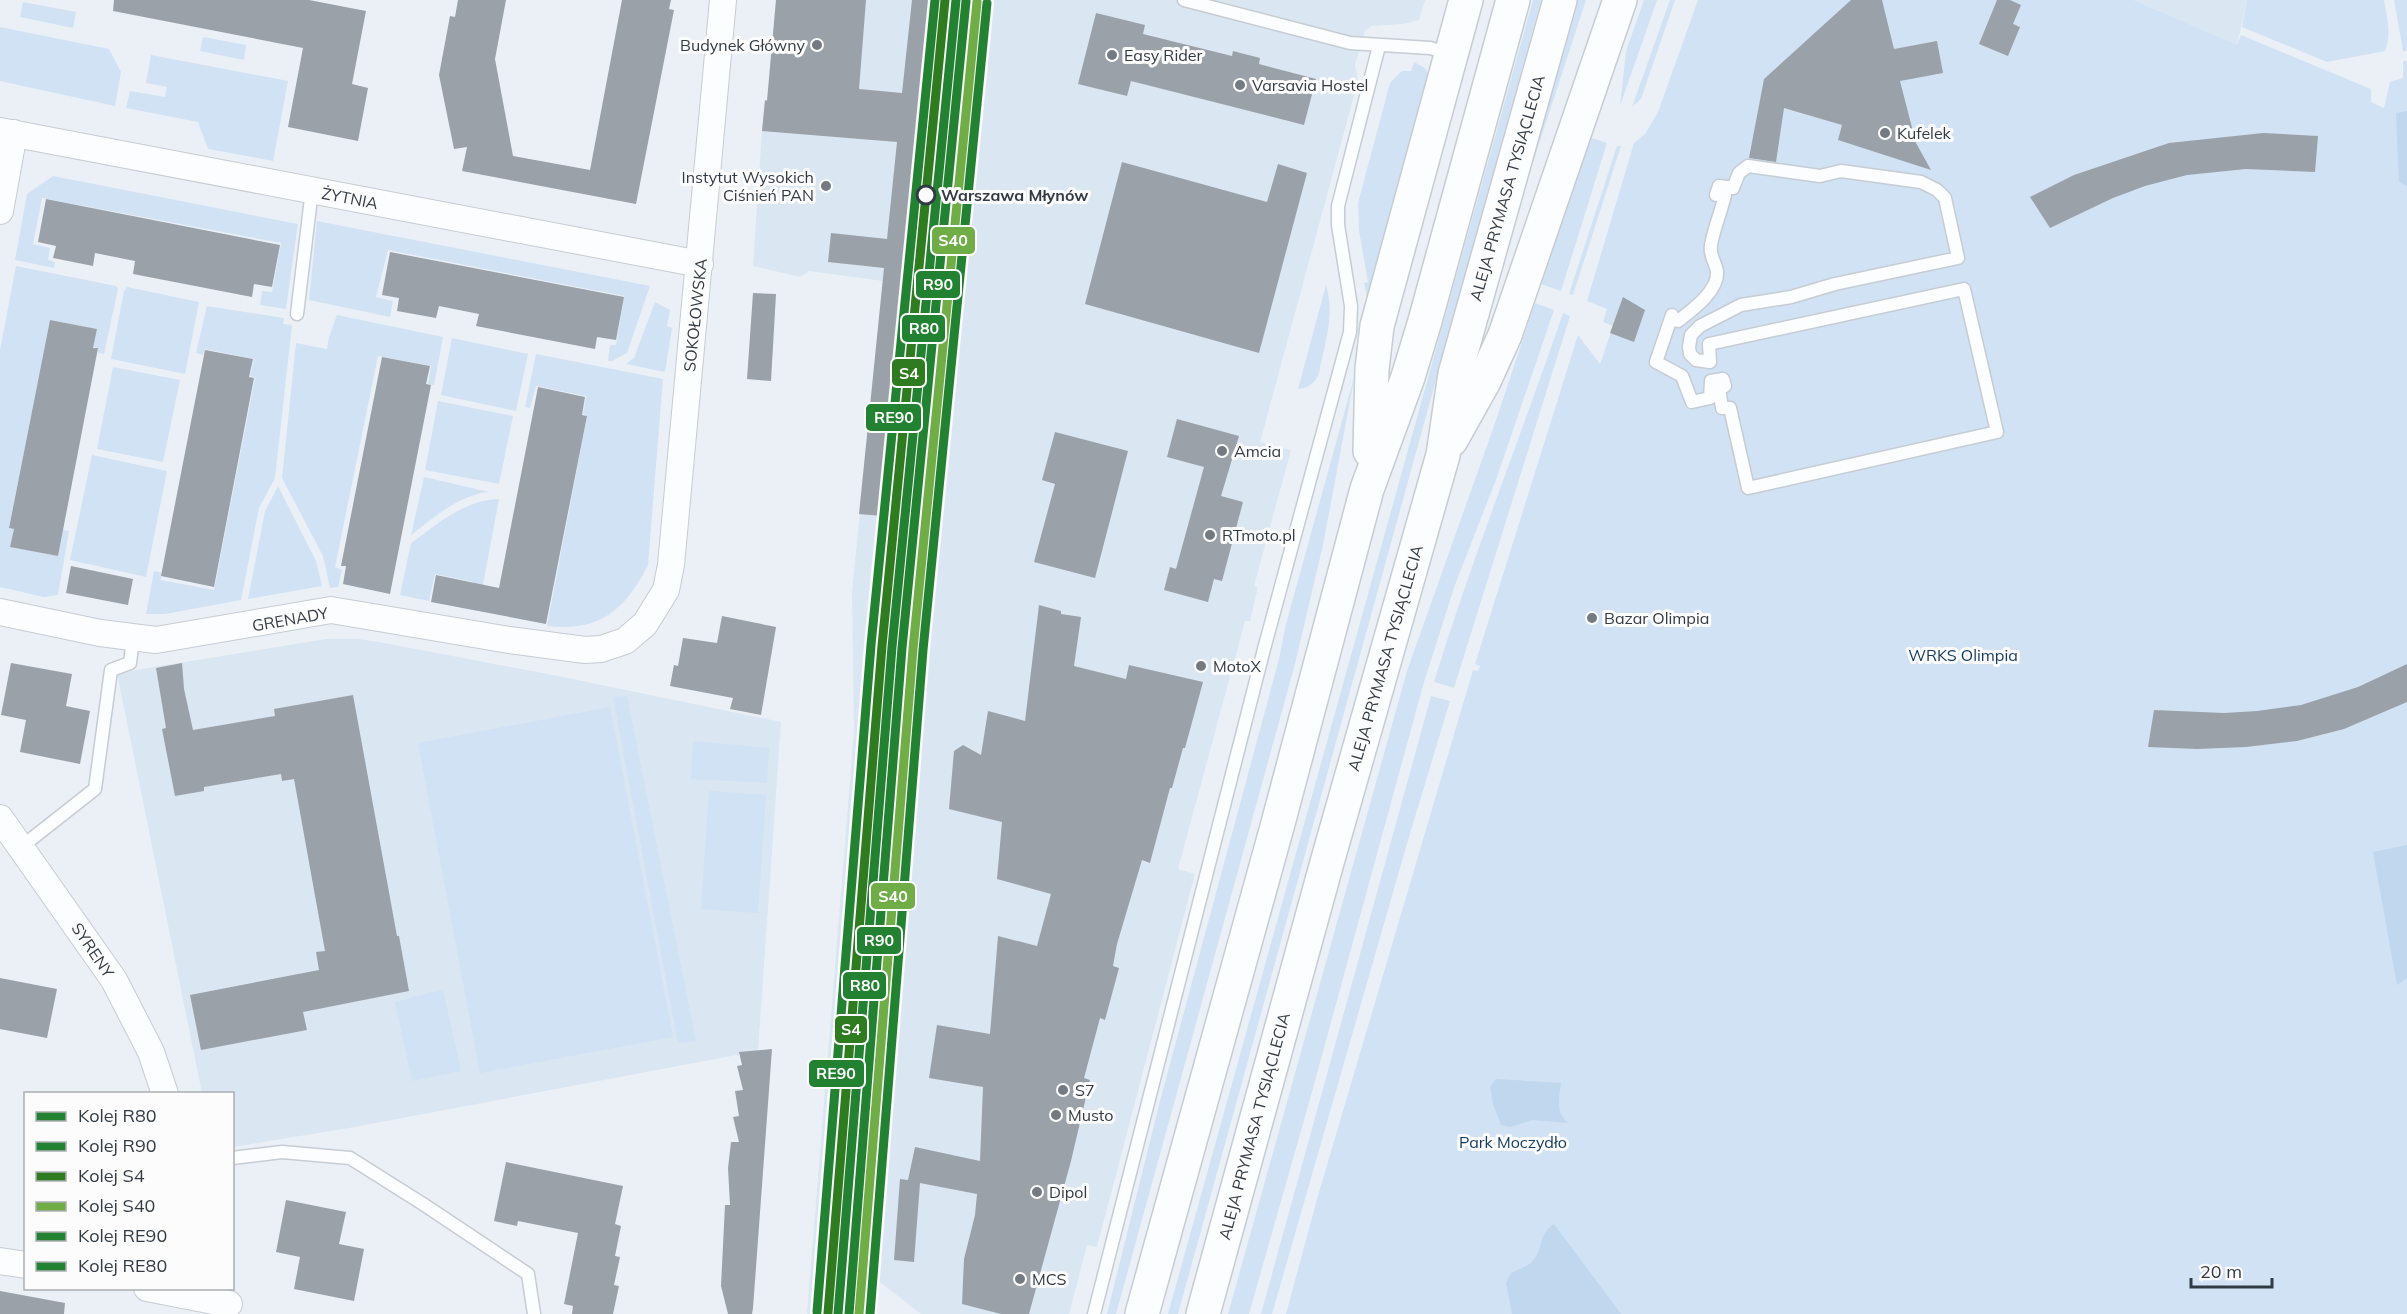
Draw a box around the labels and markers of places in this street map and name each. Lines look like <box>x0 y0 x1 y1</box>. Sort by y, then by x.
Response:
place label: Budynek Główny <box>680 35 805 55</box>
marker: Budynek Główny <box>810 38 824 52</box>
place label: Easy Rider <box>1124 45 1203 65</box>
marker: Easy Rider <box>1105 48 1119 62</box>
place label: Varsavia Hostel <box>1252 75 1368 95</box>
marker: Varsavia Hostel <box>1233 78 1247 92</box>
place label: Kufelek <box>1897 123 1952 143</box>
marker: Kufelek <box>1878 126 1892 140</box>
place label: Instytut Wysokich Ciśnień PAN <box>682 167 814 205</box>
marker: Instytut Wysokich Ciśnień PAN <box>819 179 833 193</box>
marker: Warszawa Młynów <box>916 185 936 205</box>
place label: Warszawa Młynów <box>941 185 1088 205</box>
place label: Amcia <box>1234 441 1281 461</box>
marker: Amcia <box>1215 444 1229 458</box>
place label: RTmoto.pl <box>1222 525 1296 545</box>
marker: RTmoto.pl <box>1203 528 1217 542</box>
place label: Bazar Olimpia <box>1604 608 1709 628</box>
marker: Bazar Olimpia <box>1585 611 1599 625</box>
place label: MotoX <box>1213 656 1261 676</box>
marker: MotoX <box>1194 659 1208 673</box>
place label: S7 <box>1075 1080 1095 1100</box>
marker: S7 <box>1056 1083 1070 1097</box>
place label: Musto <box>1068 1105 1113 1125</box>
marker: Musto <box>1049 1108 1063 1122</box>
place label: Dipol <box>1049 1182 1087 1202</box>
marker: Dipol <box>1030 1185 1044 1199</box>
place label: MCS <box>1032 1269 1066 1289</box>
marker: MCS <box>1013 1272 1027 1286</box>

